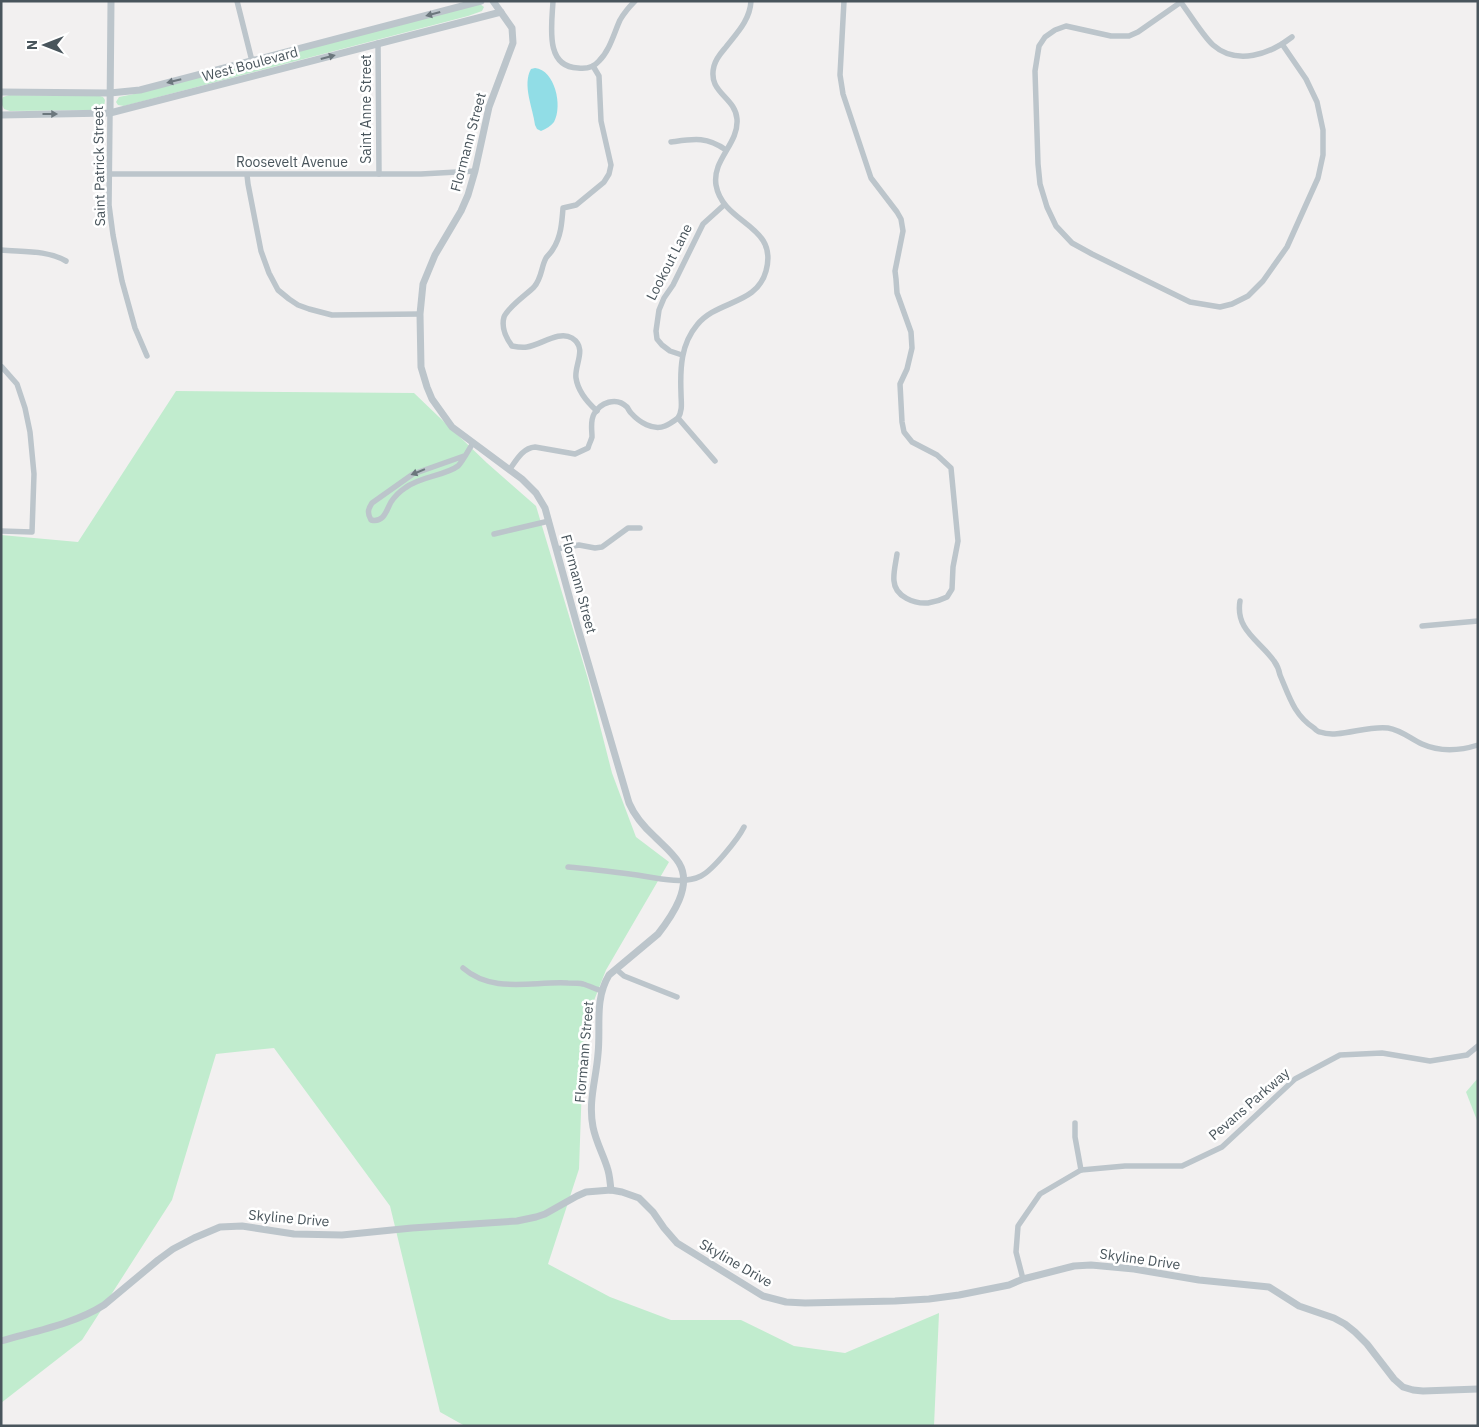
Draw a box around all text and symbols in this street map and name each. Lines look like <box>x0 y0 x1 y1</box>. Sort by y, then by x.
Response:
one-way arrow <box>426 10 441 18</box>
north arrow <box>20 20 70 70</box>
text: N <box>23 40 41 50</box>
street label: West Boulevard <box>200 43 300 85</box>
one-way arrow <box>320 53 335 61</box>
street label: Saint Anne Street <box>357 54 375 164</box>
one-way arrow <box>167 77 182 85</box>
street label: Flormann Street <box>446 90 490 194</box>
street label: Saint Patrick Street <box>89 105 109 227</box>
one-way arrow <box>42 110 58 118</box>
street label: Roosevelt Avenue <box>236 153 348 171</box>
street label: Lookout Lane <box>642 220 696 303</box>
one-way arrow <box>411 469 425 477</box>
street label: Flormann Street <box>557 532 601 636</box>
street label: Flormann Street <box>571 1000 597 1104</box>
street label: Pevans Parkway <box>1205 1064 1293 1144</box>
street label: Skyline Drive <box>248 1205 331 1231</box>
street label: Skyline Drive <box>696 1235 776 1291</box>
street label: Skyline Drive <box>1099 1244 1182 1274</box>

